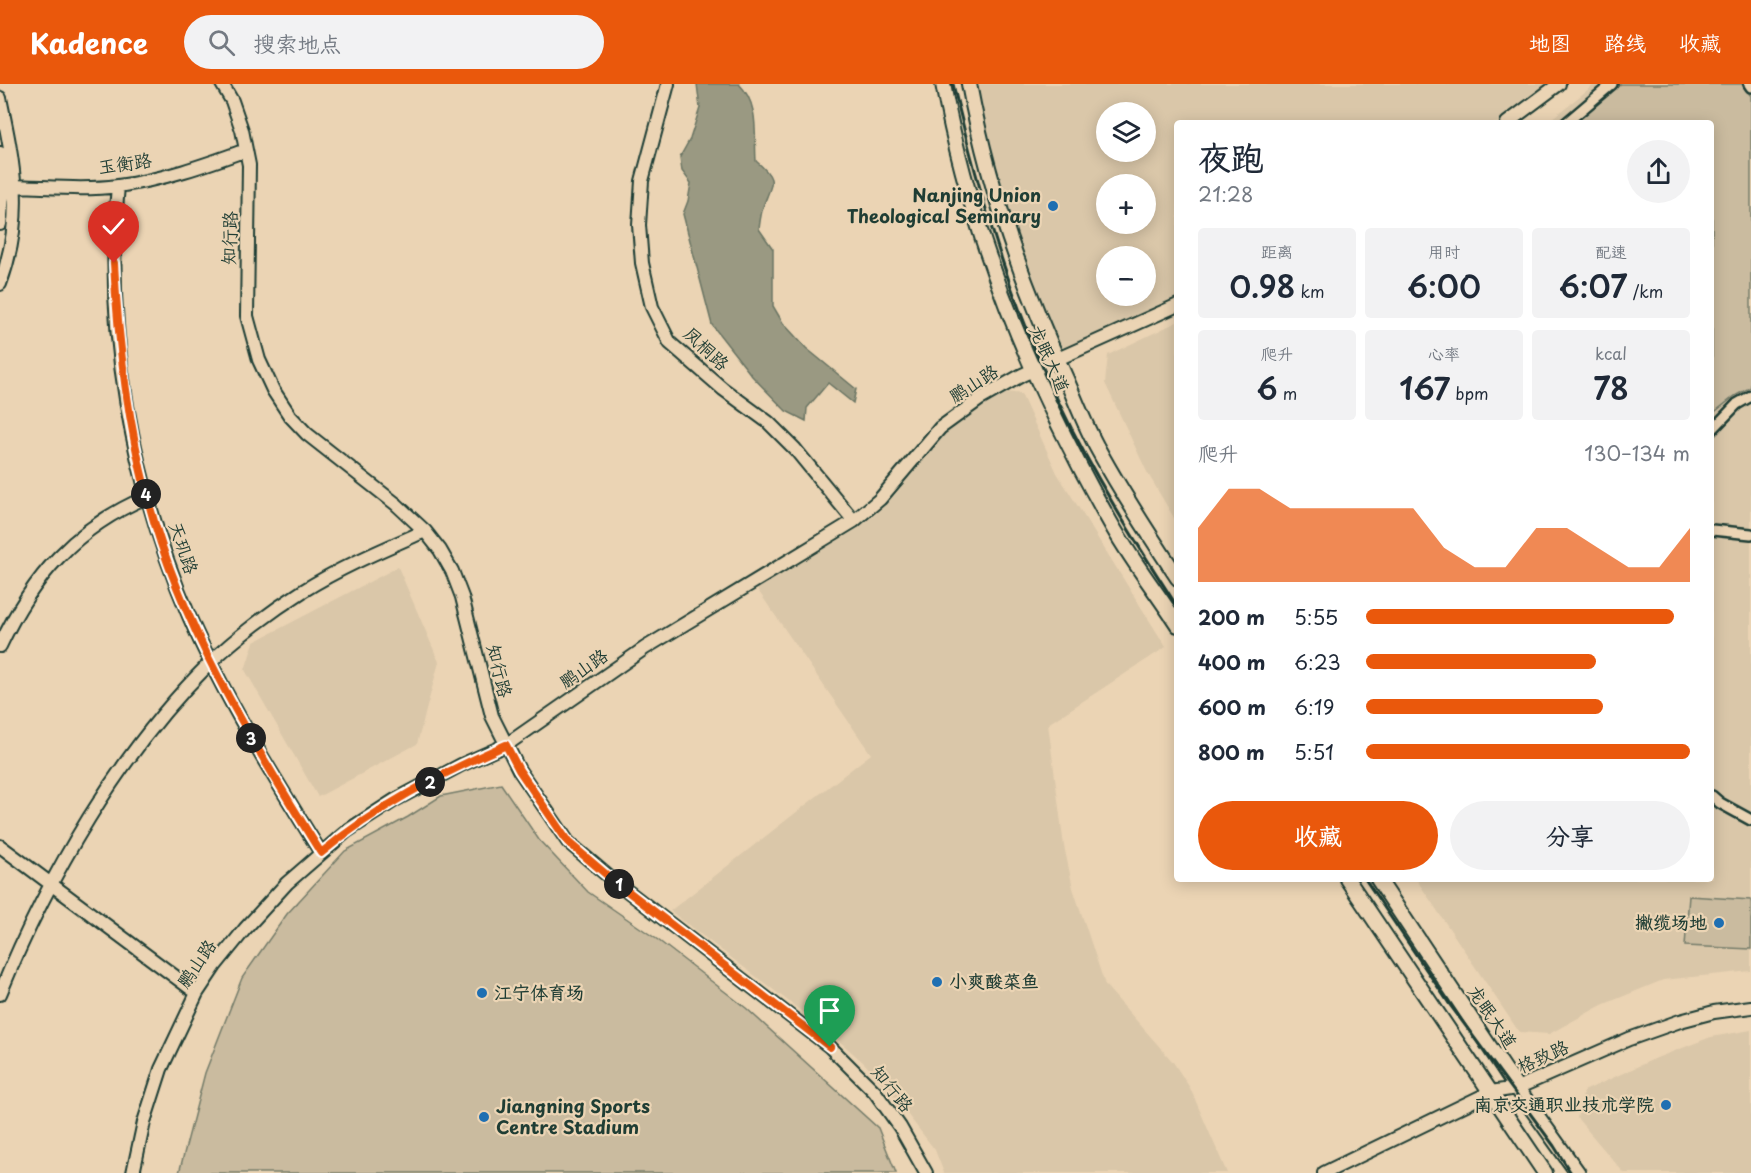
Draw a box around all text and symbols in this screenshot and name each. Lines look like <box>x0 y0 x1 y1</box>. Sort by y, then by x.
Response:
search box <box>184 15 604 69</box>
text: Kadence <box>30 21 148 64</box>
icon: search <box>205 26 238 59</box>
text: 搜索地点 <box>253 26 341 59</box>
text: 地图 <box>1529 26 1571 58</box>
text: 路线 <box>1604 26 1646 58</box>
text: 收藏 <box>1679 26 1721 58</box>
map controls <box>1096 102 1156 306</box>
button: layers <box>1096 102 1156 162</box>
text: 夜跑 <box>1198 131 1264 181</box>
button: share <box>1627 140 1690 203</box>
street label: 玉衡路 <box>96 145 153 180</box>
button: + <box>1096 174 1156 234</box>
text: 21:28 <box>1198 179 1253 209</box>
place label: Nanjing Union Theological Seminary <box>847 181 1041 229</box>
marker: Nanjing Union Theological Seminary <box>1046 199 1060 213</box>
pin <box>88 201 139 263</box>
icon: check <box>97 210 130 243</box>
street label: 知行路 <box>214 210 243 265</box>
text: 距离 <box>1261 239 1293 263</box>
text: 用时 <box>1428 239 1460 263</box>
text: 配速 <box>1595 239 1627 263</box>
button: − <box>1096 246 1156 306</box>
text: 0.98 <box>1229 263 1295 308</box>
text: 6:00 <box>1407 263 1481 308</box>
text: 6:07 <box>1559 263 1627 308</box>
text: km <box>1295 279 1325 303</box>
text: /km <box>1627 279 1663 303</box>
street label: 凤桐路 <box>678 320 736 376</box>
street label: 龙眠大道 <box>1023 320 1077 397</box>
text: 爬升 <box>1261 341 1293 365</box>
text: 心率 <box>1428 341 1460 365</box>
text: kcal <box>1595 341 1627 365</box>
street label: 鹏山路 <box>943 357 1003 409</box>
text: 6 <box>1257 365 1278 410</box>
text: 167 <box>1399 365 1450 410</box>
text: 78 <box>1593 365 1629 410</box>
text: m <box>1278 381 1297 405</box>
text: bpm <box>1450 381 1489 405</box>
text: 爬升 <box>1198 438 1238 468</box>
text: 130–134 m <box>1584 438 1690 468</box>
pin: 4 <box>131 479 161 509</box>
text: 4 <box>141 482 151 506</box>
street label: 天玑路 <box>163 518 206 577</box>
text: 200 m <box>1198 602 1265 632</box>
text: 5:55 <box>1294 602 1338 632</box>
street label: 知行路 <box>481 641 520 700</box>
street label: 鹏山路 <box>553 641 613 694</box>
text: 400 m <box>1198 647 1266 677</box>
text: 6:23 <box>1294 647 1341 677</box>
text: 600 m <box>1198 692 1266 722</box>
text: 6:19 <box>1294 692 1334 722</box>
pin: 3 <box>236 723 266 753</box>
text: 3 <box>246 726 256 750</box>
text: 800 m <box>1198 737 1265 767</box>
text: 5:51 <box>1294 737 1334 767</box>
pin: 2 <box>415 767 445 797</box>
text: 2 <box>424 770 436 794</box>
button: 收藏 <box>1198 801 1438 870</box>
button: 分享 <box>1450 801 1690 870</box>
pin: 1 <box>604 869 634 899</box>
text: 1 <box>615 872 623 896</box>
place label: 撇缆场地 <box>1635 908 1707 935</box>
marker: 撇缆场地 <box>1712 916 1726 930</box>
street label: 鹏山路 <box>169 933 222 993</box>
place label: 小爽酸菜鱼 <box>949 967 1039 994</box>
marker: 小爽酸菜鱼 <box>930 975 944 989</box>
place label: 江宁体育场 <box>494 978 584 1005</box>
street label: 龙眠大道 <box>1462 979 1525 1054</box>
pin <box>804 985 855 1047</box>
marker: 江宁体育场 <box>475 986 489 1000</box>
icon: arrive <box>813 994 846 1027</box>
street label: 格致路 <box>1512 1032 1573 1079</box>
street label: 知行路 <box>866 1059 921 1118</box>
place label: 南京交通职业技术学院 <box>1474 1090 1654 1117</box>
place label: Jiangning Sports Centre Stadium <box>496 1092 650 1140</box>
marker: 南京交通职业技术学院 <box>1659 1098 1673 1112</box>
marker: Jiangning Sports Centre Stadium <box>477 1110 491 1124</box>

